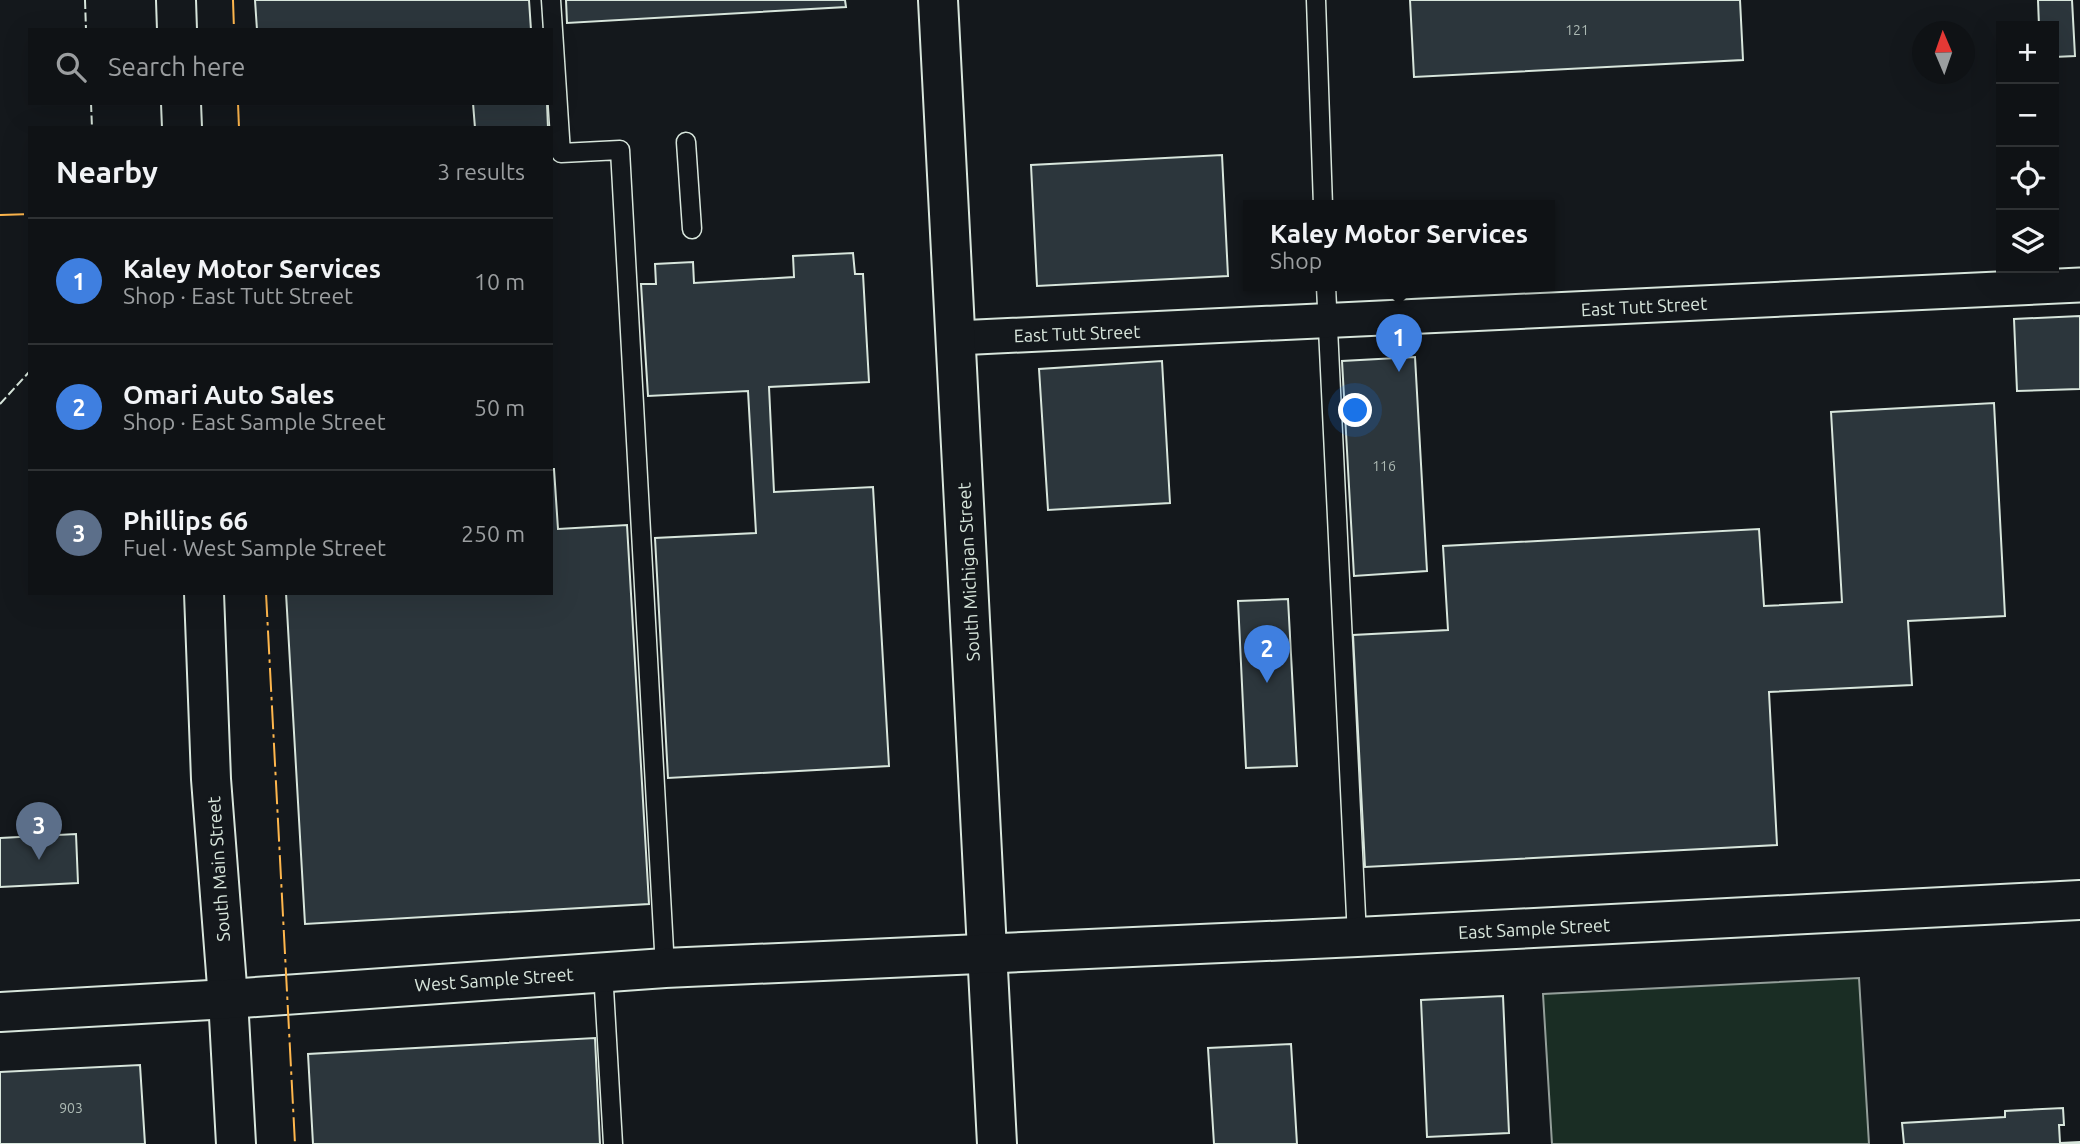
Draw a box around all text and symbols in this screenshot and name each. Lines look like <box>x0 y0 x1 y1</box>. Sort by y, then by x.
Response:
north arrow <box>1912 21 1975 84</box>
map controls <box>1996 21 2059 273</box>
button: + <box>1996 21 2059 84</box>
house number: 121 <box>1565 22 1589 38</box>
search box <box>28 28 553 105</box>
icon: search <box>52 48 90 86</box>
text: Search here <box>108 52 245 81</box>
button: − <box>1996 84 2059 147</box>
button: locate <box>1996 147 2059 210</box>
text: Nearby <box>56 155 158 189</box>
text: 3 results <box>437 159 525 184</box>
popup <box>1243 200 1555 291</box>
button: layers <box>1996 210 2059 273</box>
text: Kaley Motor Services <box>1270 219 1528 248</box>
text: Shop <box>1270 248 1322 273</box>
text: Kaley Motor Services <box>123 254 381 283</box>
text: 1 <box>73 269 85 294</box>
text: 10 m <box>474 269 525 294</box>
text: Shop · East Tutt Street <box>123 283 353 308</box>
street label: East Tutt Street <box>1580 293 1708 319</box>
pin: 1 <box>1376 314 1422 372</box>
street label: East Tutt Street <box>1013 321 1141 345</box>
text: Omari Auto Sales <box>123 380 334 409</box>
your location <box>1338 393 1372 427</box>
text: 2 <box>73 395 85 420</box>
text: 50 m <box>474 395 525 420</box>
text: Shop · East Sample Street <box>123 409 386 434</box>
house number: 116 <box>1372 458 1396 474</box>
street label: South Michigan Street <box>953 482 983 662</box>
text: Phillips 66 <box>123 506 248 535</box>
text: 3 <box>73 521 85 546</box>
text: 250 m <box>461 521 525 546</box>
text: Fuel · West Sample Street <box>123 535 386 560</box>
pin: 2 <box>1244 625 1290 683</box>
street label: South Main Street <box>203 796 233 942</box>
pin: 3 <box>16 802 62 860</box>
street label: East Sample Street <box>1458 914 1610 942</box>
street label: West Sample Street <box>414 963 574 995</box>
house number: 903 <box>59 1100 83 1116</box>

